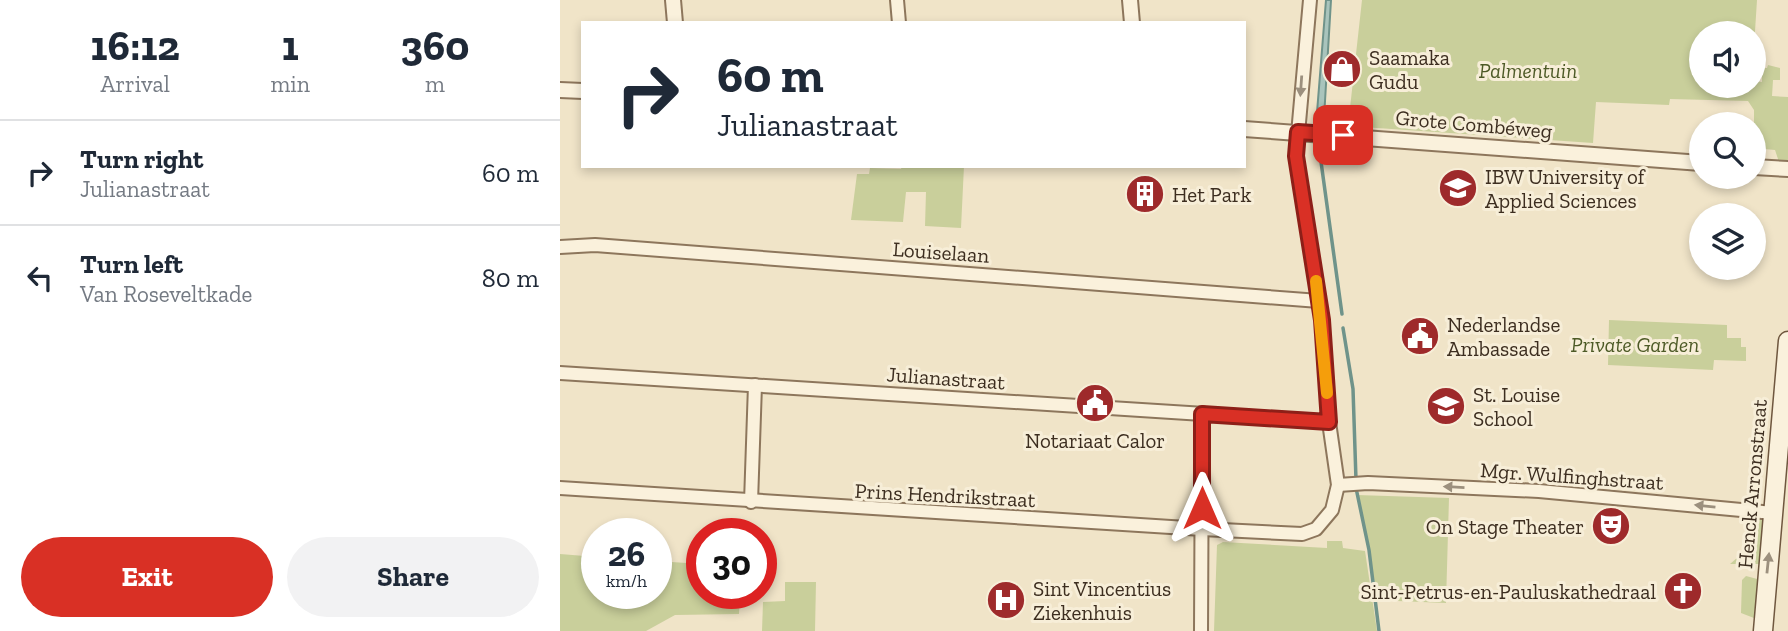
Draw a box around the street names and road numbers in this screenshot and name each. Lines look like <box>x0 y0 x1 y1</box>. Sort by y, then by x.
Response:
street label: Grote Combéweg <box>1395 105 1554 143</box>
street label: Louiselaan <box>892 236 990 268</box>
street label: Julianastraat <box>886 361 1006 395</box>
street label: Henck Arronstraat <box>1732 398 1772 570</box>
street label: Mgr. Wulfinghstraat <box>1480 457 1665 495</box>
street label: Prins Hendrikstraat <box>854 478 1036 512</box>

